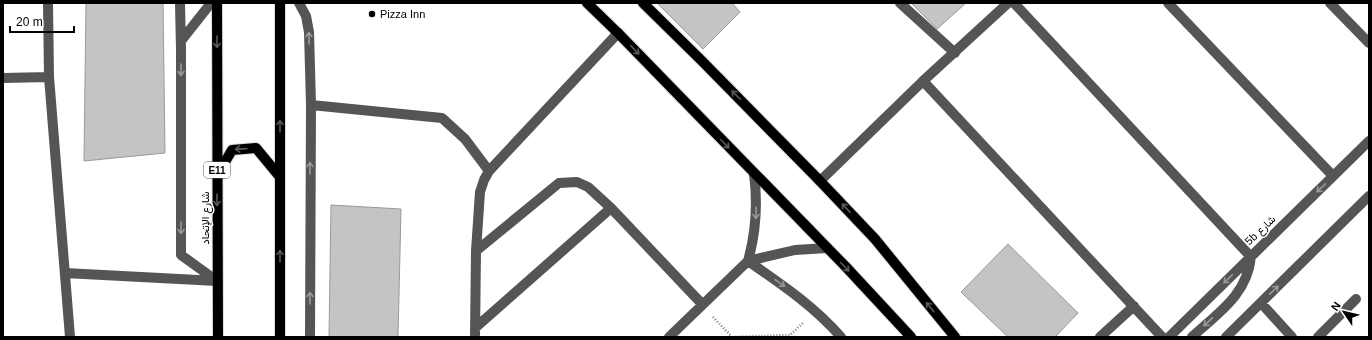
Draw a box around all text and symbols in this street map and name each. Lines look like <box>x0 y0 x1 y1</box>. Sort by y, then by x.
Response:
scale bar <box>10 8 74 34</box>
place label: Pizza Inn <box>380 8 425 20</box>
marker: Pizza Inn <box>367 9 377 19</box>
text: 20 m <box>16 15 43 29</box>
one-way arrow <box>306 32 313 45</box>
one-way arrow <box>213 35 221 48</box>
one-way arrow <box>630 45 639 55</box>
one-way arrow <box>177 63 185 76</box>
one-way arrow <box>731 90 740 100</box>
one-way arrow <box>276 120 284 133</box>
one-way arrow <box>720 139 730 149</box>
one-way arrow <box>235 146 248 153</box>
road number: E11 <box>204 162 230 178</box>
one-way arrow <box>306 162 314 175</box>
one-way arrow <box>1316 183 1326 193</box>
street label: شارع الإتحاد <box>199 191 213 245</box>
one-way arrow <box>213 193 221 206</box>
one-way arrow <box>841 203 851 213</box>
one-way arrow <box>752 206 760 219</box>
street label: 5b شارع <box>1242 212 1279 249</box>
one-way arrow <box>177 221 185 234</box>
one-way arrow <box>276 250 284 263</box>
one-way arrow <box>840 262 850 272</box>
one-way arrow <box>1223 274 1233 284</box>
one-way arrow <box>774 279 785 287</box>
one-way arrow <box>1269 285 1279 295</box>
one-way arrow <box>306 292 314 305</box>
north arrow <box>1324 292 1364 332</box>
text: N <box>1329 300 1343 313</box>
one-way arrow <box>926 301 934 312</box>
one-way arrow <box>1203 317 1213 327</box>

